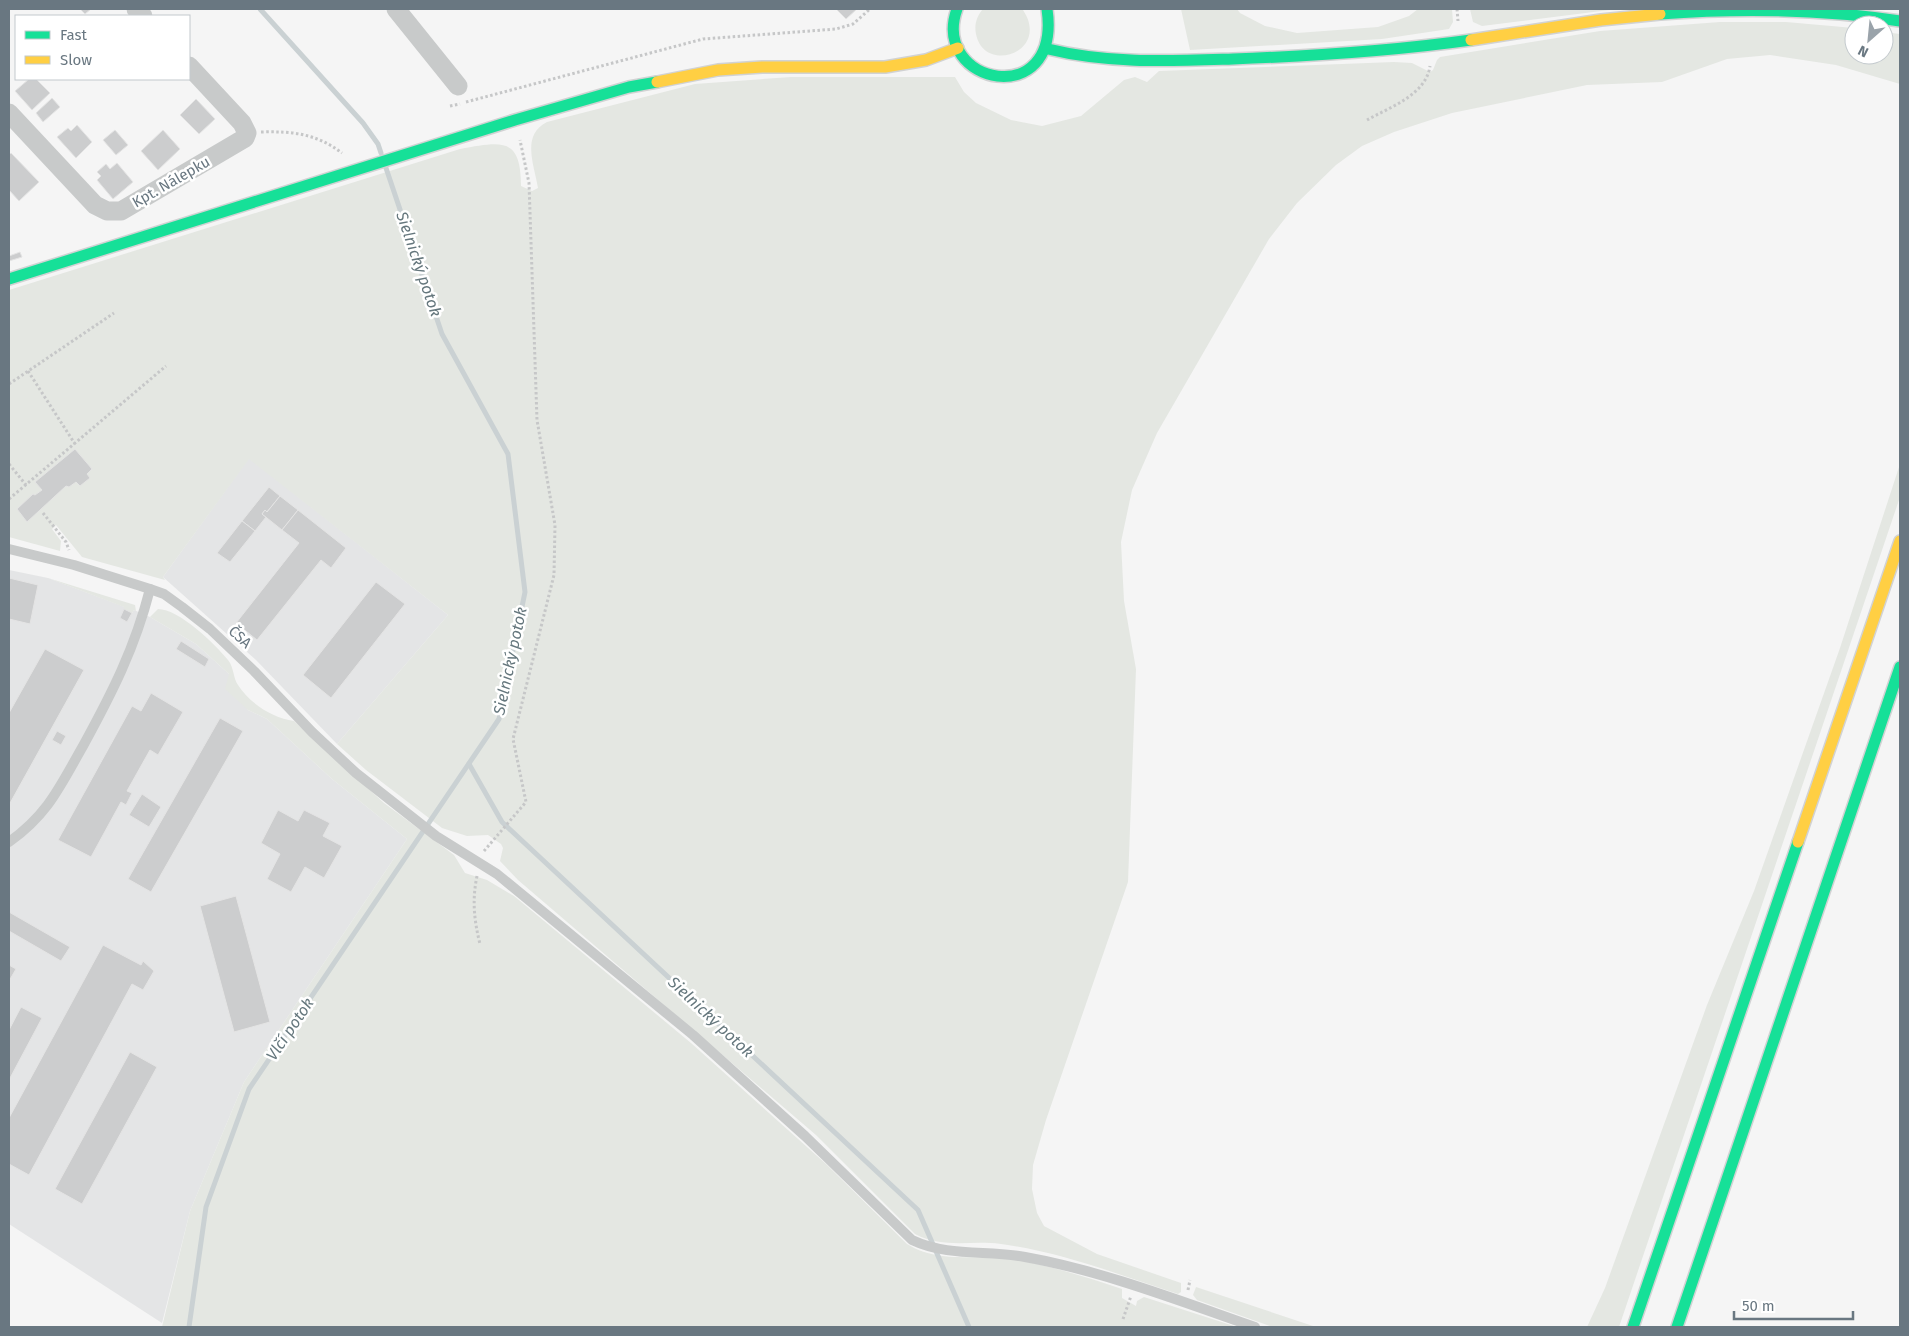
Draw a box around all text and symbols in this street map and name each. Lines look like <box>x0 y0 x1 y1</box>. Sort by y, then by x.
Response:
legend <box>15 15 190 80</box>
north arrow <box>1844 15 1894 65</box>
text: Fast <box>60 26 87 44</box>
text: N <box>1855 41 1871 61</box>
text: Slow <box>60 51 92 69</box>
street label: Kpt. Nálepku <box>129 153 213 211</box>
water label: Sielnický potok <box>392 208 446 319</box>
water label: Sielnický potok <box>489 605 531 718</box>
street label: ČSA <box>225 622 256 652</box>
water label: Sielnický potok <box>664 972 758 1062</box>
water label: Vlčí potok <box>262 994 318 1064</box>
scale bar <box>1734 1288 1853 1320</box>
text: 50 m <box>1742 1297 1775 1315</box>

